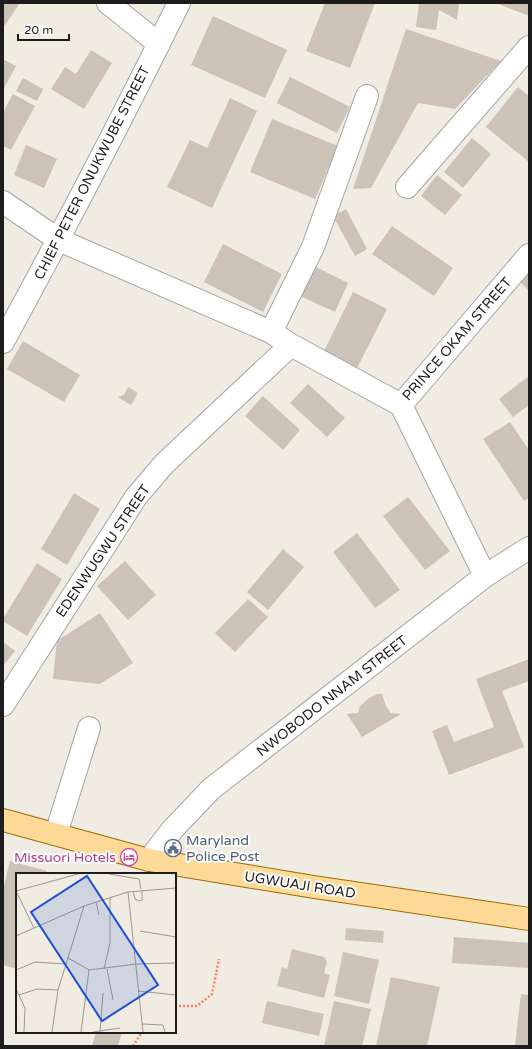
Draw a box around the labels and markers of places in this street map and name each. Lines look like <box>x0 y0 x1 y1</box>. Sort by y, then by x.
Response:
place label: Maryland Police Post <box>186 832 260 865</box>
public building icon: Maryland Police Post <box>163 838 183 858</box>
hotel icon: Missuori Hotels <box>119 847 139 867</box>
place label: Missuori Hotels <box>14 849 116 866</box>

